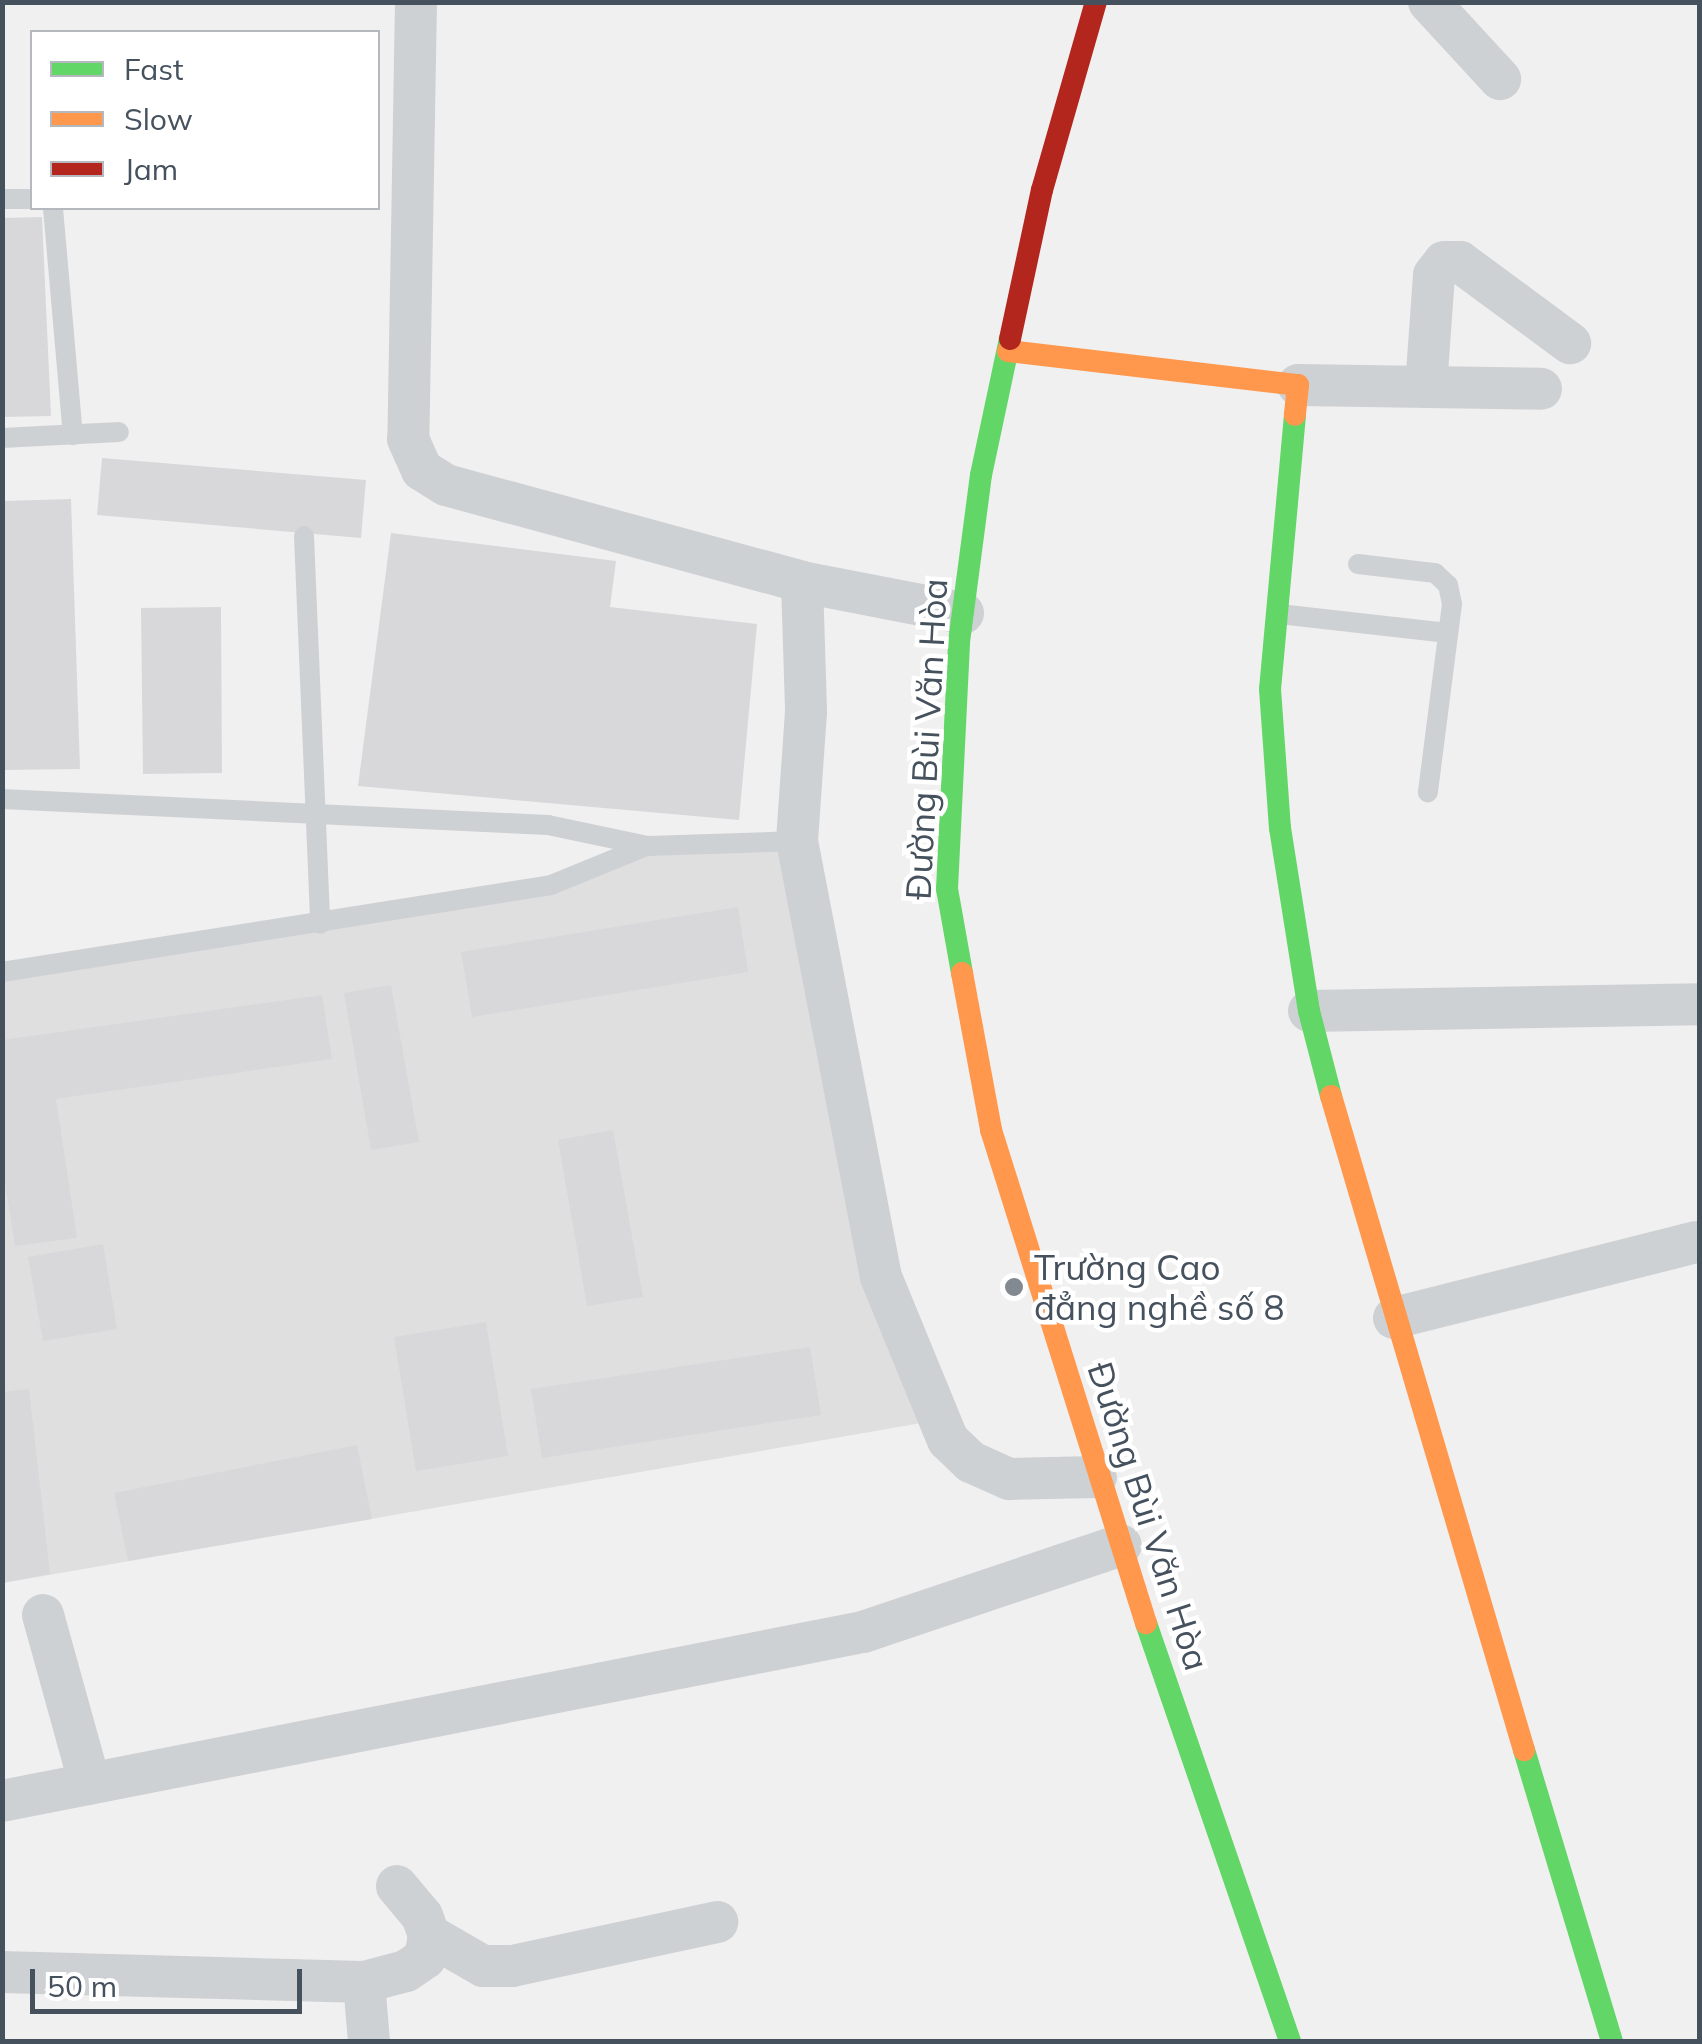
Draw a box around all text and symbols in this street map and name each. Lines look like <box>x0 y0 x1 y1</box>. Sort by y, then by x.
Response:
legend <box>30 30 380 210</box>
text: Fast <box>124 50 184 88</box>
text: Slow <box>124 100 193 138</box>
text: Jam <box>124 150 178 188</box>
street label: Đường Bùi Văn Hòa <box>897 577 955 901</box>
place label: Trường Cao đẳng nghề số 8 <box>1034 1246 1285 1328</box>
marker: Trường Cao đẳng nghề số 8 <box>1003 1276 1025 1298</box>
street label: Đường Bùi Văn Hòa <box>1079 1357 1219 1675</box>
scale bar <box>35 1949 308 2011</box>
text: 50 m <box>47 1967 117 2005</box>

